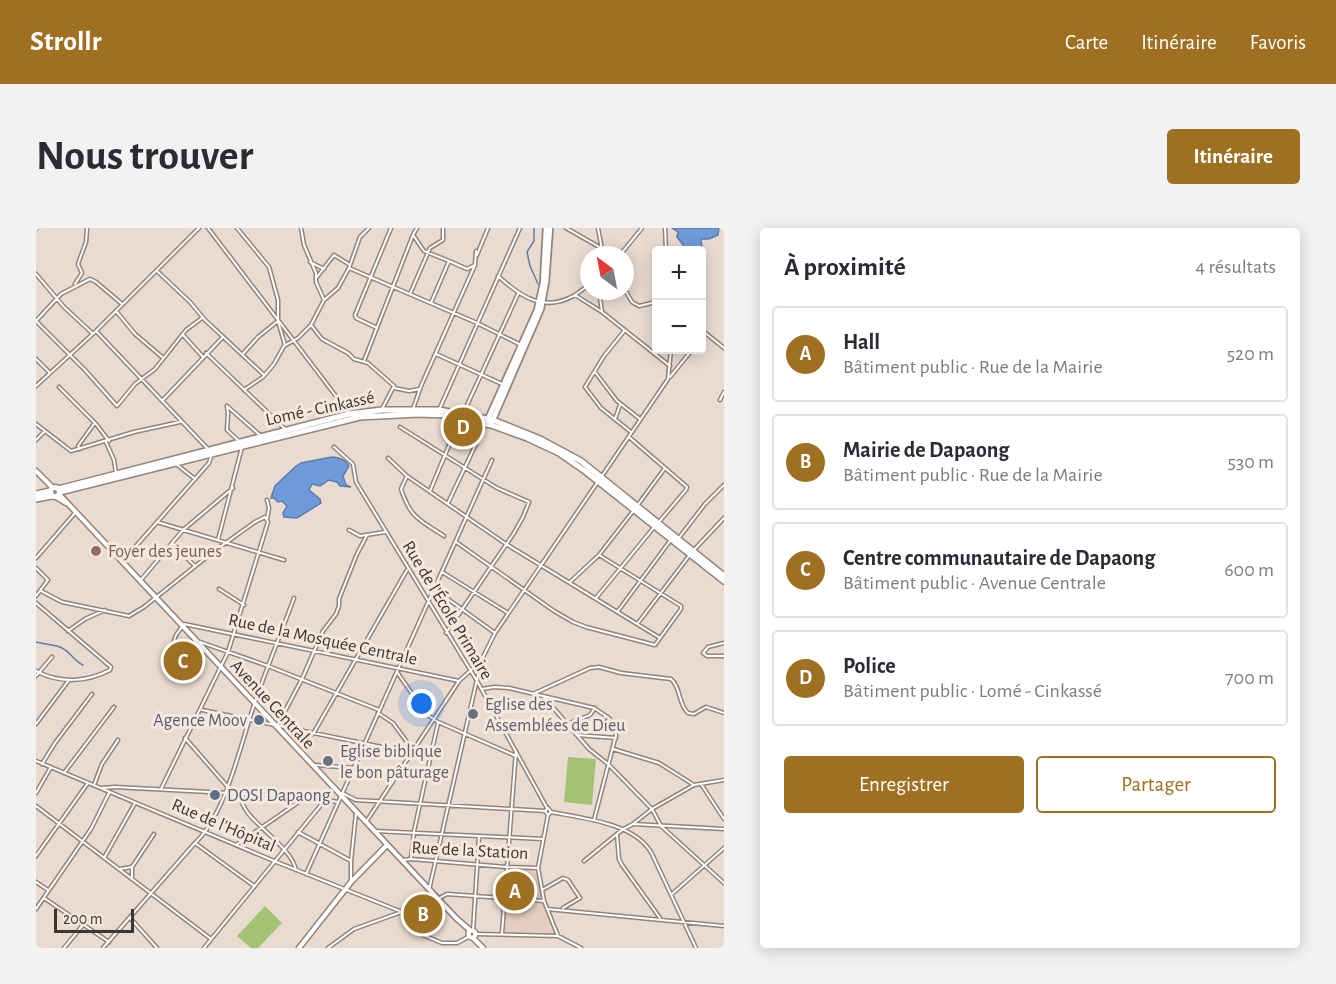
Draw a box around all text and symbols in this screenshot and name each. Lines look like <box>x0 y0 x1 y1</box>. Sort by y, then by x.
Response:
text: Strollr <box>30 28 101 56</box>
text: Carte <box>1065 32 1108 53</box>
text: Itinéraire <box>1141 32 1217 53</box>
text: Favoris <box>1250 32 1306 53</box>
button: Itinéraire <box>1167 129 1300 184</box>
text: Nous trouver <box>36 135 253 177</box>
north arrow <box>580 246 634 300</box>
map controls <box>652 246 706 354</box>
button: + <box>652 246 706 300</box>
text: À proximité <box>784 254 906 280</box>
text: 4 résultats <box>1195 257 1276 277</box>
button: − <box>652 300 706 354</box>
text: Hall <box>843 331 880 353</box>
text: A <box>800 344 812 364</box>
text: 520 m <box>1227 344 1274 364</box>
text: Bâtiment public · Rue de la Mairie <box>843 357 1103 377</box>
street label: Lomé - Cinkassé <box>264 389 376 429</box>
pin: D <box>444 404 482 450</box>
text: Mairie de Dapaong <box>843 439 1009 461</box>
text: B <box>800 452 811 472</box>
text: 530 m <box>1228 452 1274 472</box>
text: Bâtiment public · Rue de la Mairie <box>843 465 1103 485</box>
street label: Rue de l'École Primaire <box>399 537 498 683</box>
place label: Foyer des jeunes <box>108 543 222 561</box>
marker: Foyer des jeunes <box>89 544 103 558</box>
text: Centre communautaire de Dapaong <box>843 547 1155 569</box>
text: C <box>800 560 811 580</box>
text: 600 m <box>1224 560 1274 580</box>
text: Bâtiment public · Avenue Centrale <box>843 573 1106 593</box>
street label: Rue de la Mosquée Centrale <box>227 611 419 669</box>
pin: C <box>164 638 202 684</box>
text: Police <box>843 655 896 677</box>
street label: Avenue Centrale <box>227 657 318 753</box>
text: D <box>799 668 812 688</box>
text: 700 m <box>1225 668 1274 688</box>
text: Bâtiment public · Lomé - Cinkassé <box>843 681 1102 701</box>
your location <box>407 689 436 718</box>
place label: Eglise des Assemblées de Dieu <box>485 696 625 735</box>
marker: Eglise des Assemblées de Dieu <box>466 707 480 721</box>
place label: Agence Moov <box>153 712 247 730</box>
marker: Agence Moov <box>252 713 266 727</box>
place label: Eglise biblique le bon pâturage <box>340 743 449 782</box>
marker: Eglise biblique le bon pâturage <box>321 754 335 768</box>
button: Enregistrer <box>784 756 1024 813</box>
button: Partager <box>1036 756 1276 813</box>
place label: DOSI Dapaong <box>227 787 331 805</box>
marker: DOSI Dapaong <box>208 788 222 802</box>
street label: Rue de l'Hôpital <box>169 796 278 856</box>
street label: Rue de la Station <box>411 839 529 863</box>
pin: A <box>496 868 534 914</box>
pin: B <box>404 892 442 936</box>
scale bar <box>54 906 134 934</box>
text: 200 m <box>63 911 103 927</box>

